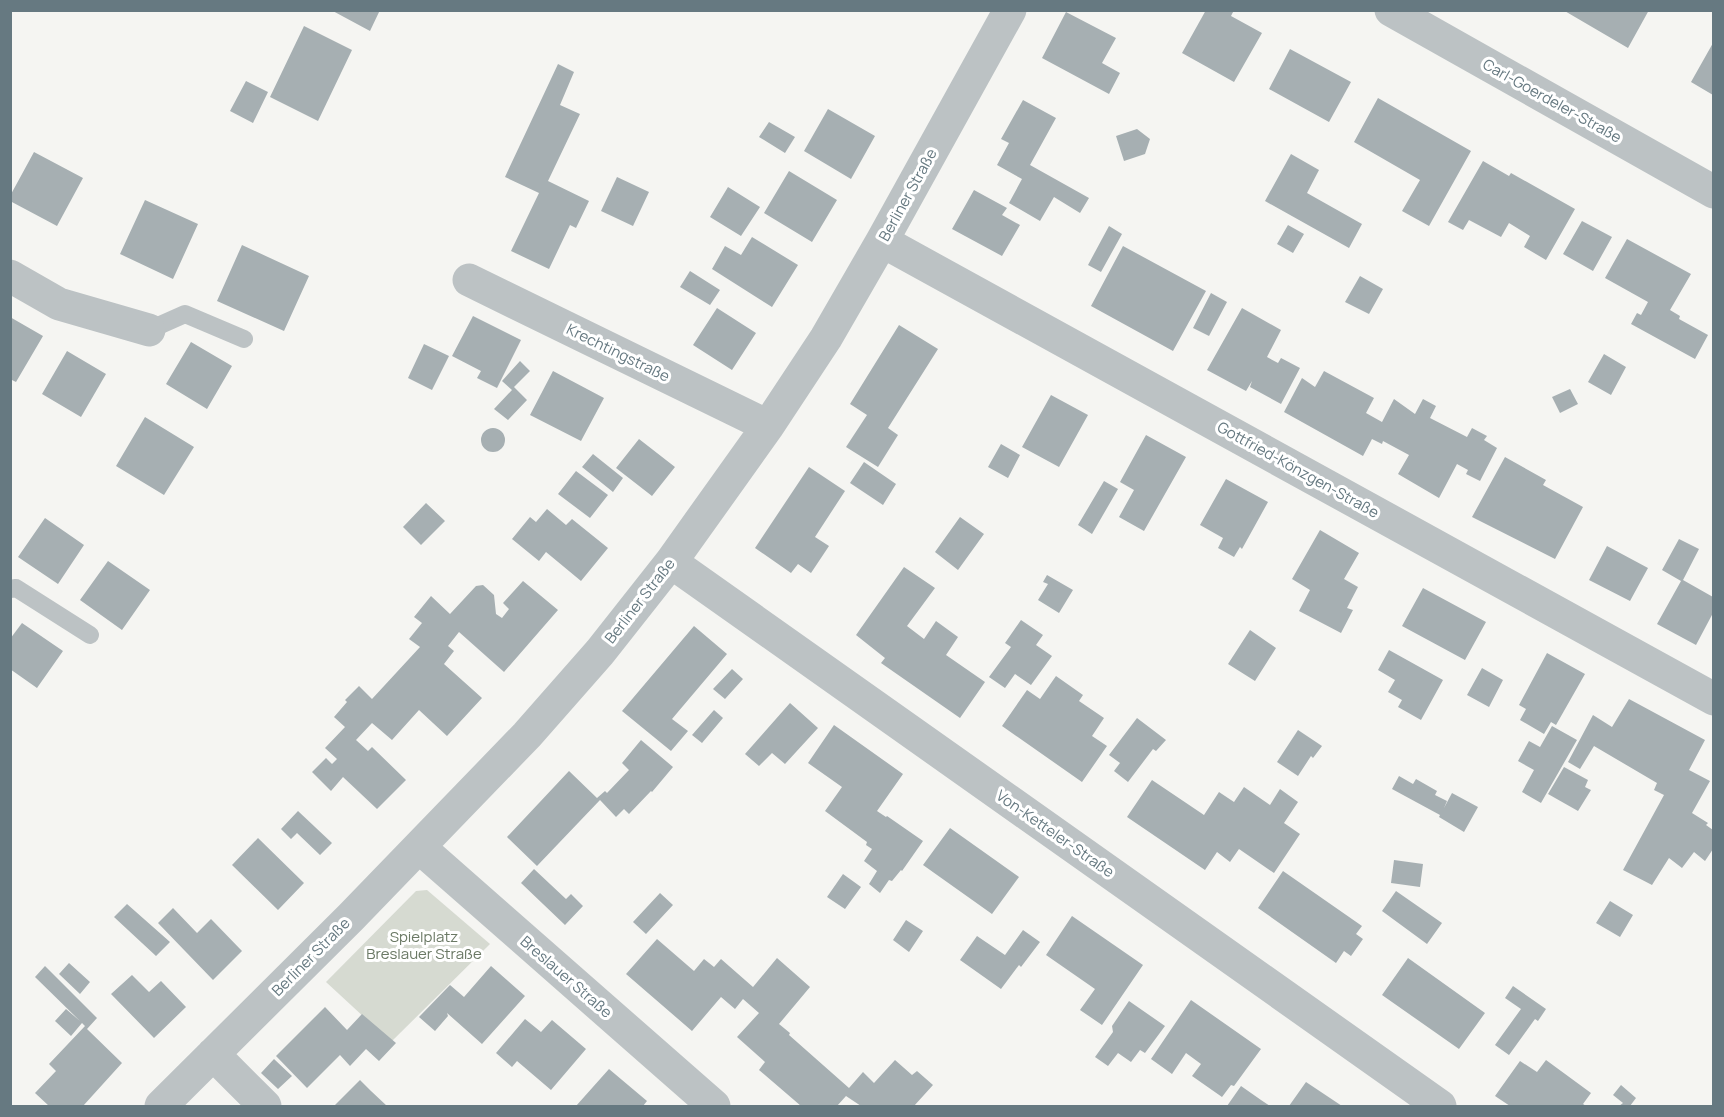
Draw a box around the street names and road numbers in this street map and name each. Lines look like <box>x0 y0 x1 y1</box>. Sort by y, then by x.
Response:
street label: Carl-Goerdeler-Straße <box>1479 54 1626 148</box>
street label: Berliner Straße <box>873 144 942 245</box>
street label: Krechtingstraße <box>563 318 674 387</box>
street label: Gottfried-Könzgen-Straße <box>1214 416 1383 523</box>
street label: Berliner Straße <box>600 554 680 648</box>
street label: Von-Ketteler-Straße <box>992 785 1119 882</box>
street label: Berliner Straße <box>267 913 355 1000</box>
street label: Breslauer Straße <box>516 931 617 1023</box>

